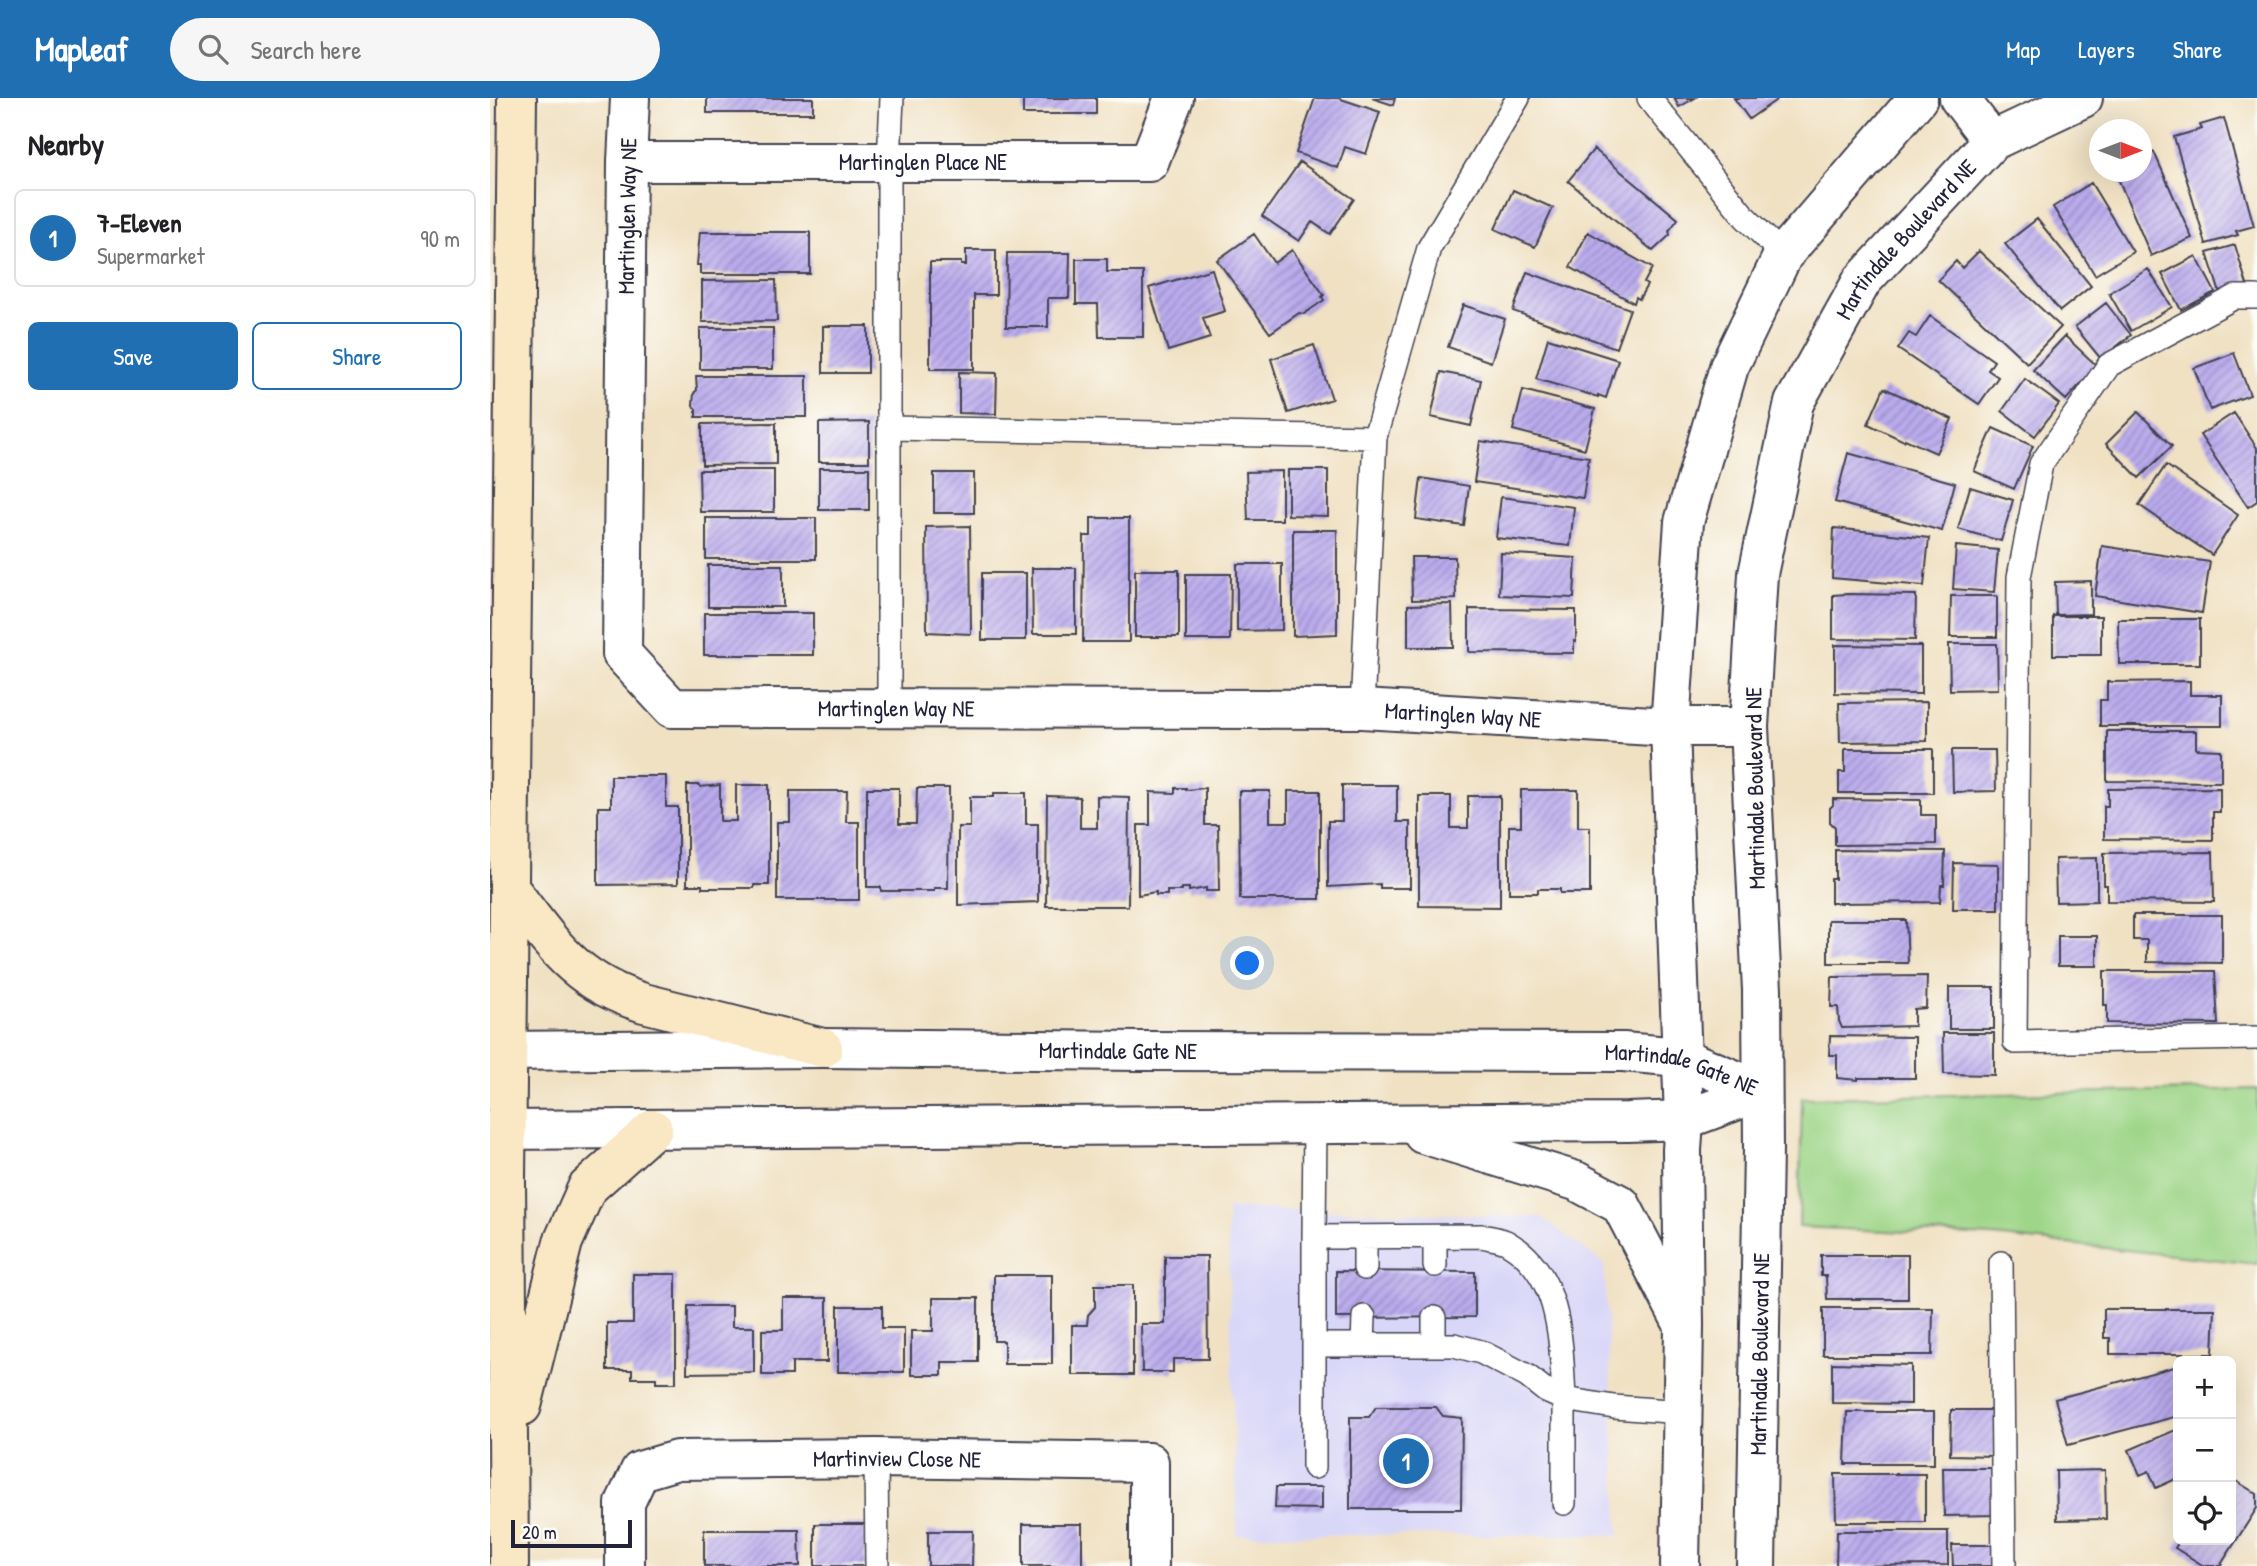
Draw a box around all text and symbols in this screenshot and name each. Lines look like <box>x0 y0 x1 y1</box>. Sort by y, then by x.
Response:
search box <box>170 18 660 81</box>
text: Mapleaf <box>35 27 128 71</box>
icon: search <box>194 30 232 68</box>
text: Search here <box>250 32 362 67</box>
text: Map <box>2006 33 2040 65</box>
text: Layers <box>2078 33 2135 65</box>
text: Share <box>2173 33 2222 65</box>
north arrow <box>2089 119 2152 182</box>
text: Nearby <box>28 124 104 164</box>
street label: Martinglen Way NE <box>610 137 643 295</box>
street label: Martinglen Place NE <box>839 146 1007 177</box>
street label: Martindale Boulevard NE <box>1828 152 1983 325</box>
text: 7-Eleven <box>97 205 182 240</box>
text: 1 <box>49 223 57 254</box>
text: 90 m <box>420 223 460 254</box>
text: Supermarket <box>97 240 205 271</box>
button: Save <box>28 322 238 390</box>
button: Share <box>252 322 462 390</box>
street label: Martindale Boulevard NE <box>1737 686 1772 890</box>
street label: Martinglen Way NE <box>818 692 975 723</box>
street label: Martinglen Way NE <box>1384 694 1542 734</box>
your location <box>1230 946 1264 980</box>
street label: Martindale Gate NE <box>1039 1034 1197 1066</box>
street label: Martindale Gate NE <box>1605 1036 1763 1103</box>
street label: Martindale Boulevard NE <box>1742 1252 1776 1456</box>
map controls <box>2173 1356 2236 1545</box>
button: + <box>2173 1356 2236 1419</box>
button: − <box>2173 1419 2236 1482</box>
pin: 1 <box>1383 1435 1429 1487</box>
street label: Martinview Close NE <box>813 1442 981 1475</box>
button: locate <box>2173 1482 2236 1545</box>
scale bar <box>511 1517 632 1549</box>
text: 20 m <box>522 1519 557 1545</box>

